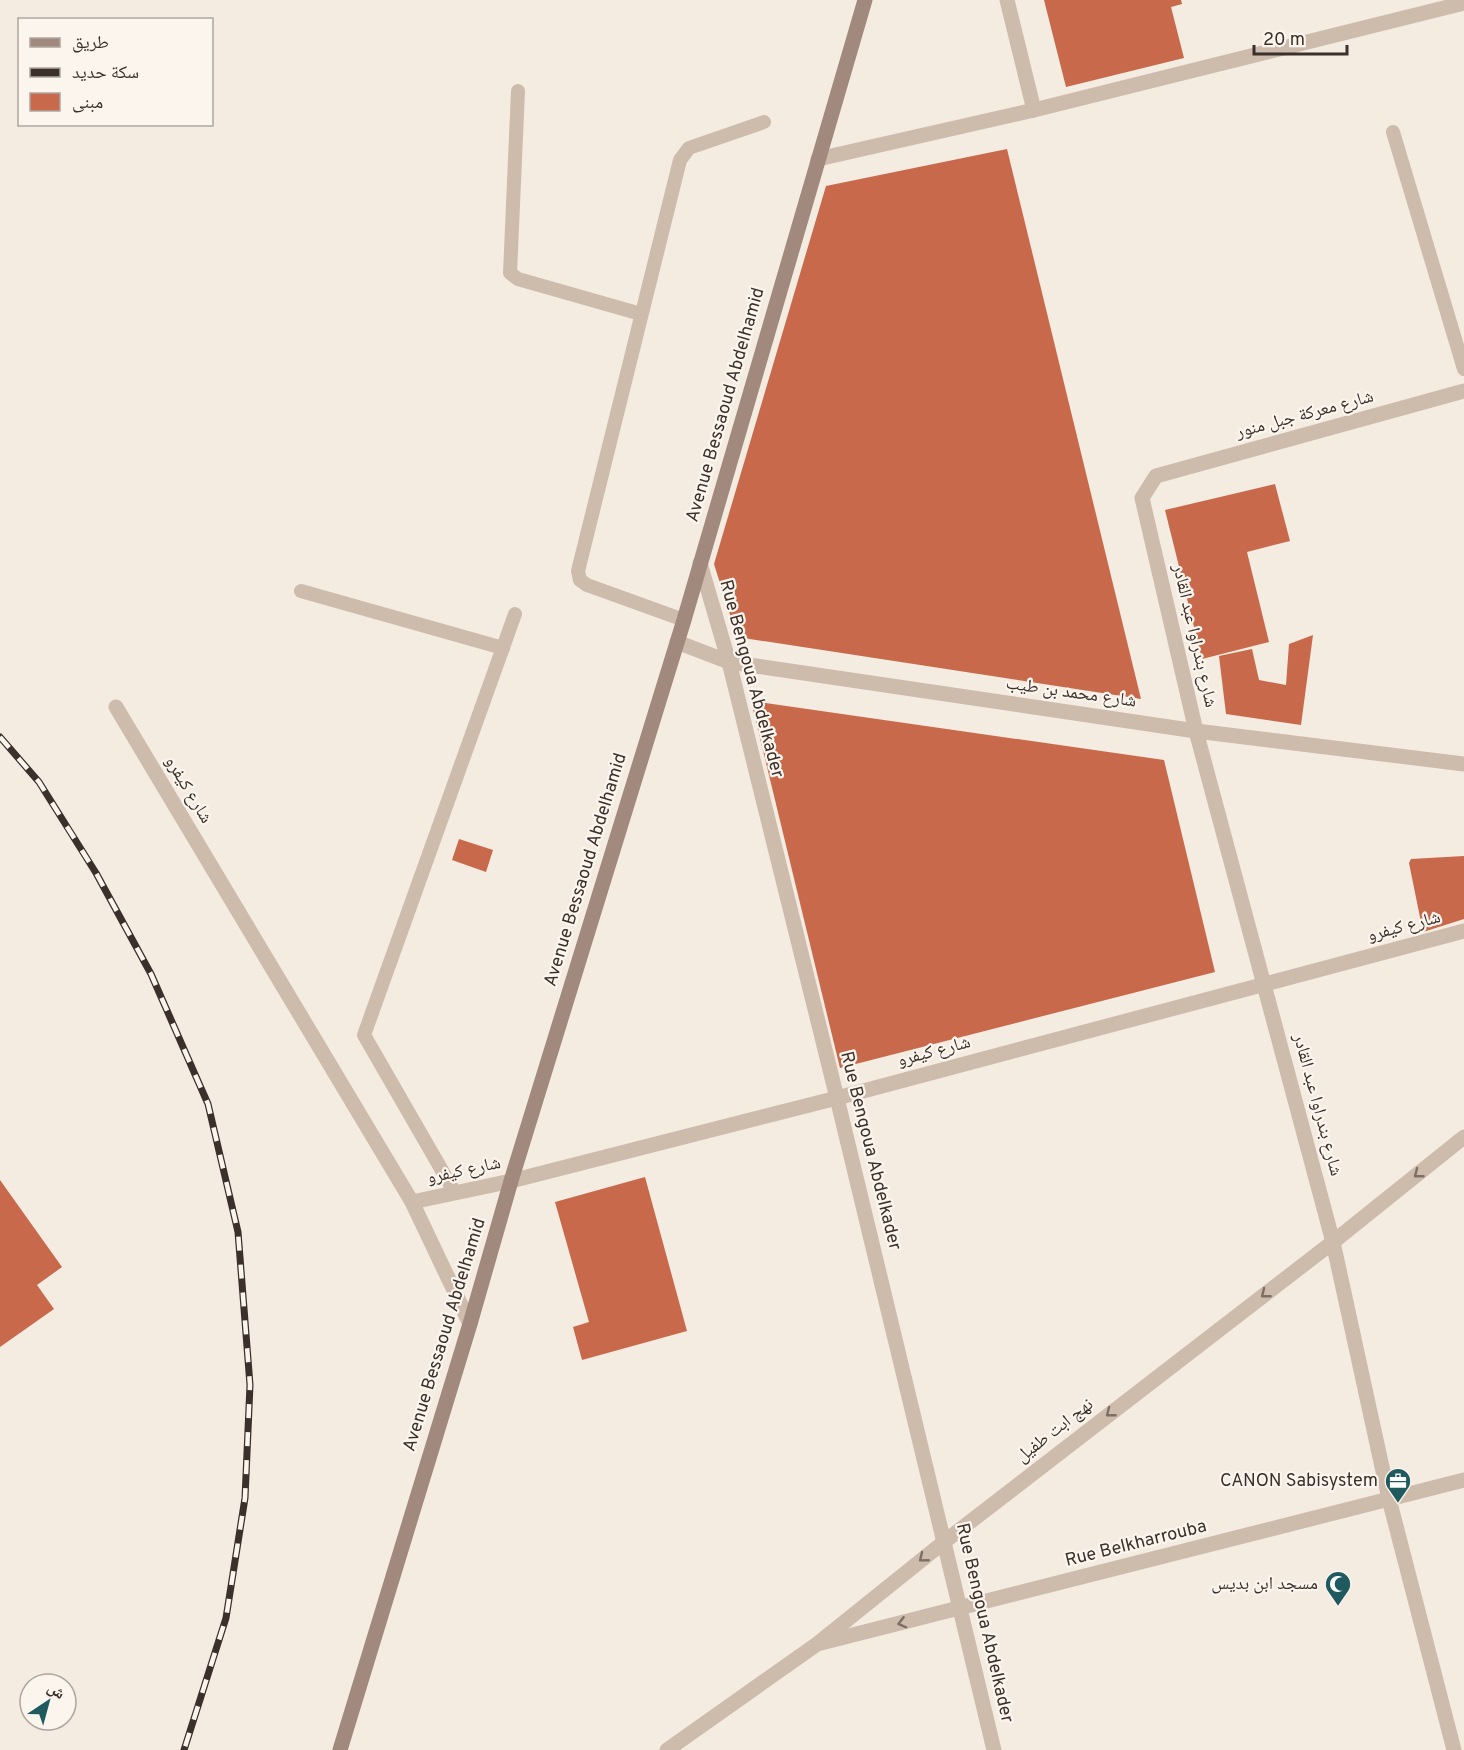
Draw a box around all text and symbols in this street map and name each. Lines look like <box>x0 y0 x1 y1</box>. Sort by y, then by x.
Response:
legend <box>18 18 213 126</box>
scale bar <box>1254 18 1347 56</box>
text: 20 m <box>1263 29 1305 52</box>
text: طريق <box>72 32 109 55</box>
text: سكة حديد <box>72 62 139 85</box>
text: مبنى <box>72 92 103 115</box>
street label: Avenue Bessaoud Abdelhamid <box>681 285 771 525</box>
street label: شارع معركة جبل منور <box>1233 386 1376 445</box>
street label: شارع بندراوا عبد القادر <box>1166 561 1222 710</box>
street label: Rue Bengoua Abdelkader <box>713 577 789 781</box>
street label: شارع محمد بن طيب <box>1004 672 1138 714</box>
street label: Avenue Bessaoud Abdelhamid <box>539 750 633 990</box>
street label: شارع كيفرو <box>159 752 217 828</box>
street label: شارع كيفرو <box>1365 906 1443 948</box>
street label: شارع بندراوا عبد القادر <box>1287 1030 1347 1179</box>
street label: شارع كيفرو <box>895 1031 973 1073</box>
street label: Rue Bengoua Abdelkader <box>834 1049 906 1253</box>
street label: شارع كيفرو <box>425 1152 503 1190</box>
one-way arrow <box>1414 1166 1425 1177</box>
street label: Avenue Bessaoud Abdelhamid <box>398 1215 492 1455</box>
one-way arrow <box>1261 1287 1272 1298</box>
street label: نهج ابت طفيل <box>1012 1394 1098 1468</box>
one-way arrow <box>1106 1406 1117 1417</box>
office icon: CANON Sabisystem <box>1383 1466 1413 1504</box>
place label: CANON Sabisystem <box>1220 1470 1378 1493</box>
street label: Rue Belkharrouba <box>1063 1515 1209 1573</box>
street label: Rue Bengoua Abdelkader <box>950 1521 1018 1725</box>
one-way arrow <box>919 1551 930 1562</box>
mosque icon: مسجد ابن بديس <box>1323 1569 1353 1607</box>
place label: مسجد ابن بديس <box>1211 1573 1318 1596</box>
one-way arrow <box>897 1615 907 1628</box>
north arrow <box>18 1672 78 1732</box>
text: ش <box>43 1678 68 1705</box>

